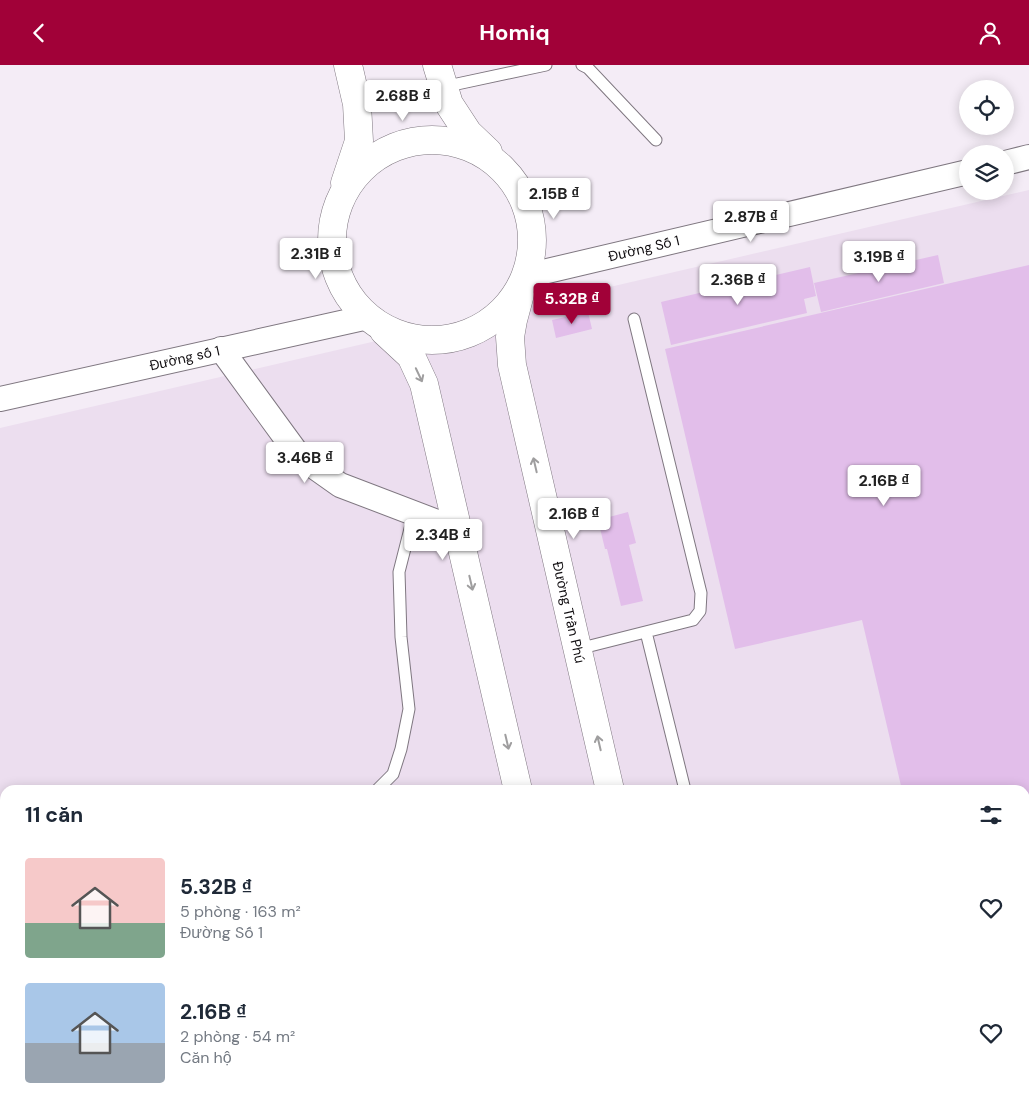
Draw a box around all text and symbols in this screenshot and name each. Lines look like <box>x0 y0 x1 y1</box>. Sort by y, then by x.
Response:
text: Homiq <box>479 18 550 47</box>
icon: back <box>25 19 53 47</box>
icon: person <box>976 19 1004 47</box>
pin: 2.68B ₫ <box>357 80 449 122</box>
map controls <box>959 80 1014 200</box>
button: locate <box>959 80 1014 135</box>
text: 2.68B ₫ <box>375 85 431 106</box>
button: layers <box>959 145 1014 200</box>
pin: 2.15B ₫ <box>508 177 600 220</box>
text: 2.15B ₫ <box>529 183 579 204</box>
pin: 2.87B ₫ <box>705 201 797 243</box>
text: 2.87B ₫ <box>724 206 778 227</box>
street label: Đường Số 1 <box>606 231 681 265</box>
pin: 2.31B ₫ <box>270 237 362 280</box>
pin: 3.19B ₫ <box>833 241 925 283</box>
text: 2.31B ₫ <box>291 243 341 264</box>
text: 3.19B ₫ <box>853 246 905 267</box>
pin: 2.36B ₫ <box>692 263 784 306</box>
text: 2.36B ₫ <box>710 269 766 290</box>
pin: 5.32B ₫ <box>526 283 618 325</box>
text: 5.32B ₫ <box>544 288 600 309</box>
street label: Đường số 1 <box>148 341 221 374</box>
one-way arrow <box>415 367 425 382</box>
pin: 3.46B ₫ <box>259 441 351 484</box>
text: 3.46B ₫ <box>277 447 333 468</box>
one-way arrow <box>530 457 539 473</box>
pin: 2.16B ₫ <box>838 465 930 507</box>
text: 2.16B ₫ <box>859 470 909 491</box>
pin: 2.16B ₫ <box>528 497 620 540</box>
text: 2.16B ₫ <box>549 503 599 524</box>
pin: 2.34B ₫ <box>397 519 489 561</box>
text: 2.34B ₫ <box>415 524 471 545</box>
street label: Đường Trần Phú <box>549 560 589 665</box>
one-way arrow <box>467 575 476 591</box>
one-way arrow <box>503 733 512 749</box>
one-way arrow <box>594 735 603 751</box>
text: 11 căn <box>25 801 83 829</box>
icon: filters <box>977 801 1005 829</box>
text: 5.32B ₫ <box>180 873 252 901</box>
icon: home <box>65 878 125 938</box>
icon: heart <box>977 894 1005 922</box>
text: 5 phòng · 163 m² <box>180 901 301 922</box>
text: Đường Số 1 <box>180 922 263 943</box>
text: 2.16B ₫ <box>180 998 247 1026</box>
icon: home <box>65 1003 125 1063</box>
icon: heart <box>977 1019 1005 1047</box>
text: 2 phòng · 54 m² <box>180 1026 295 1047</box>
text: Căn hộ <box>180 1047 232 1068</box>

